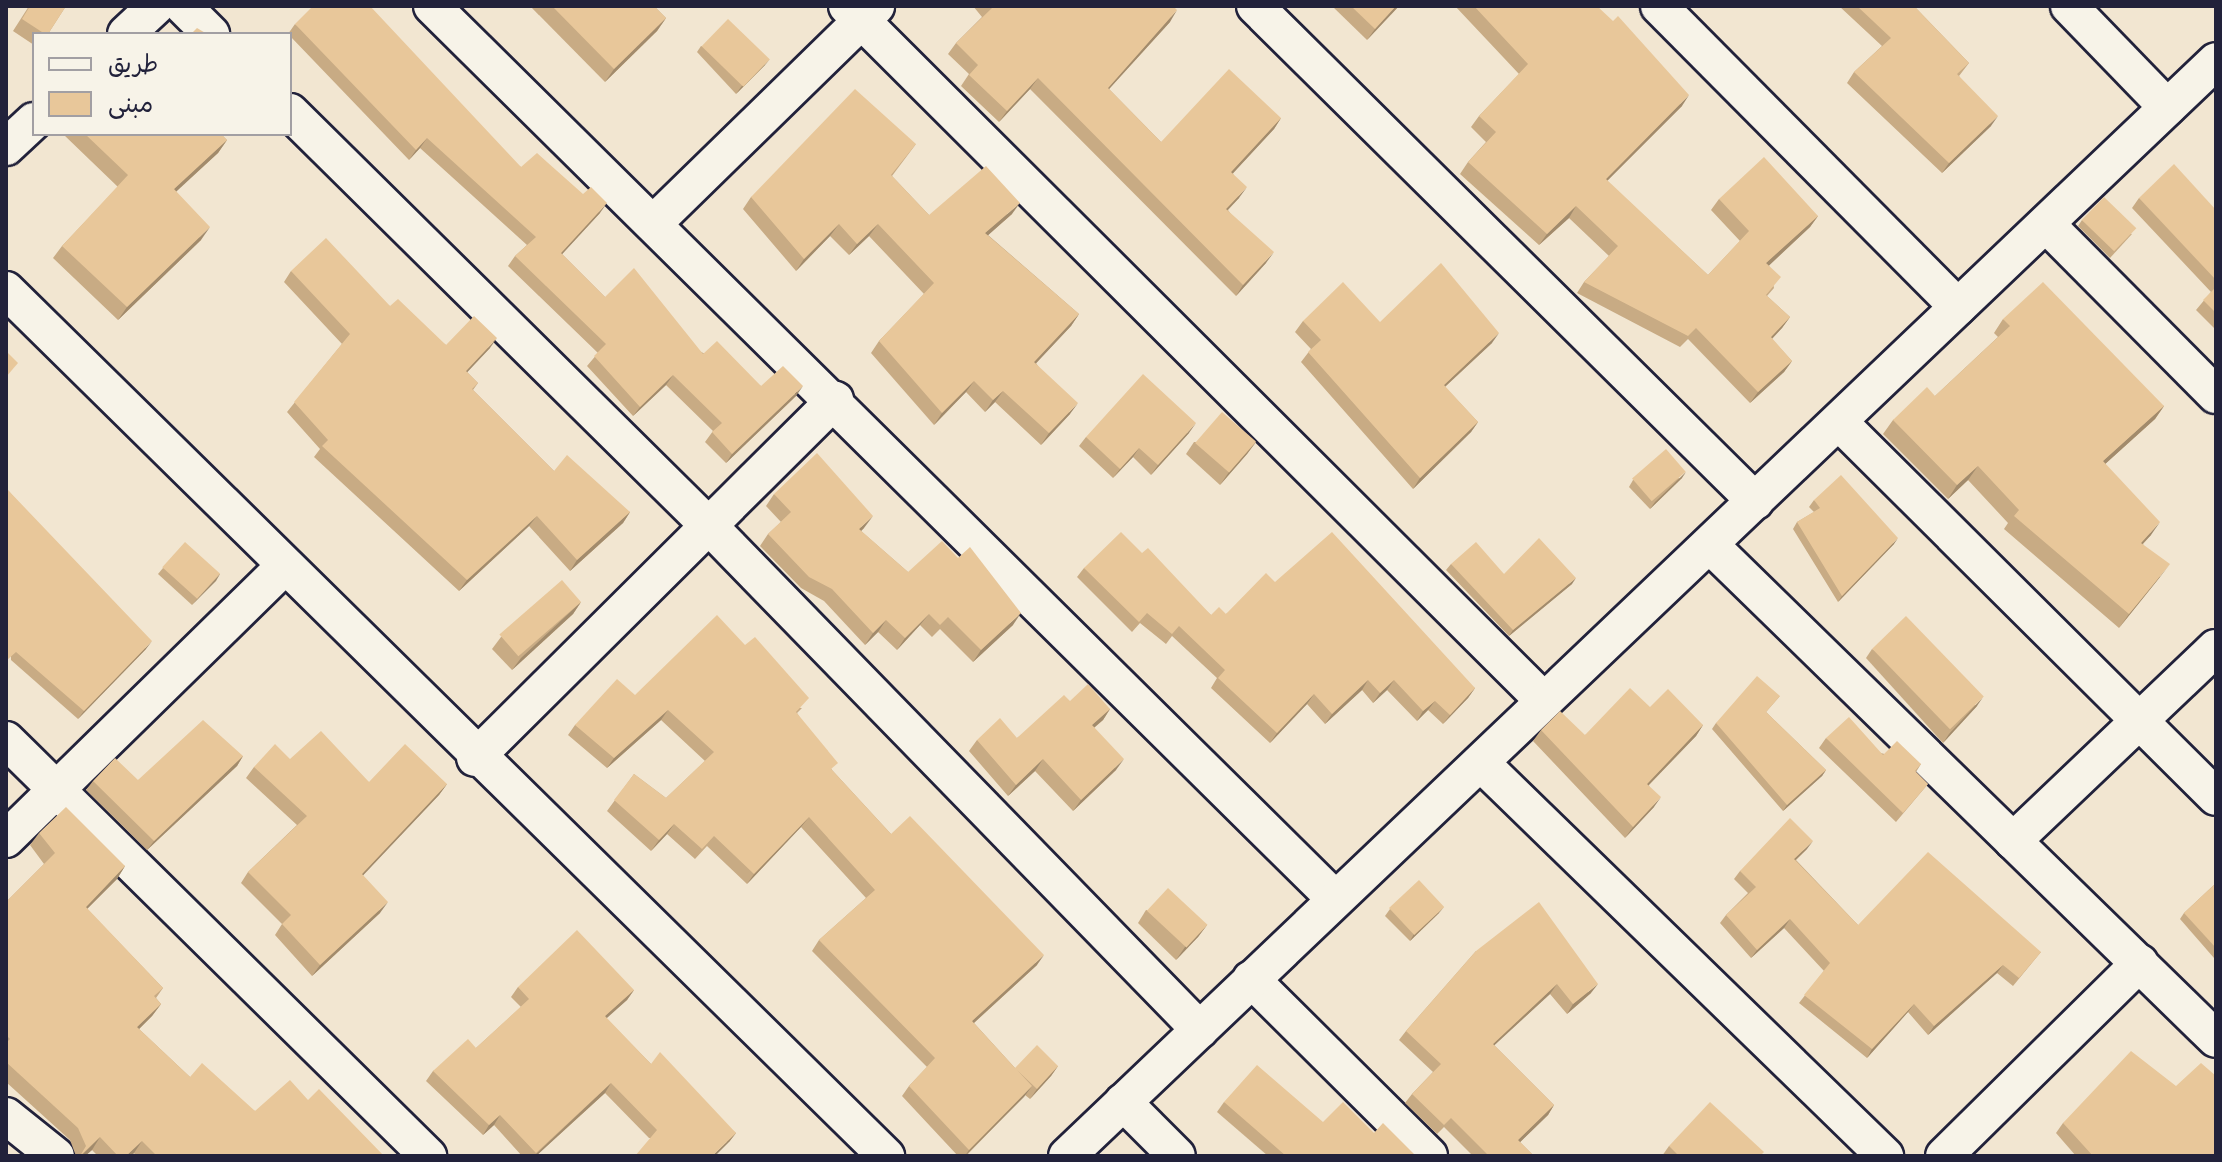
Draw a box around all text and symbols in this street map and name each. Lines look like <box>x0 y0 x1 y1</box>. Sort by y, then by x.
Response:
legend <box>32 32 292 136</box>
text: طريق <box>108 43 158 85</box>
text: مبنى <box>108 83 153 125</box>

